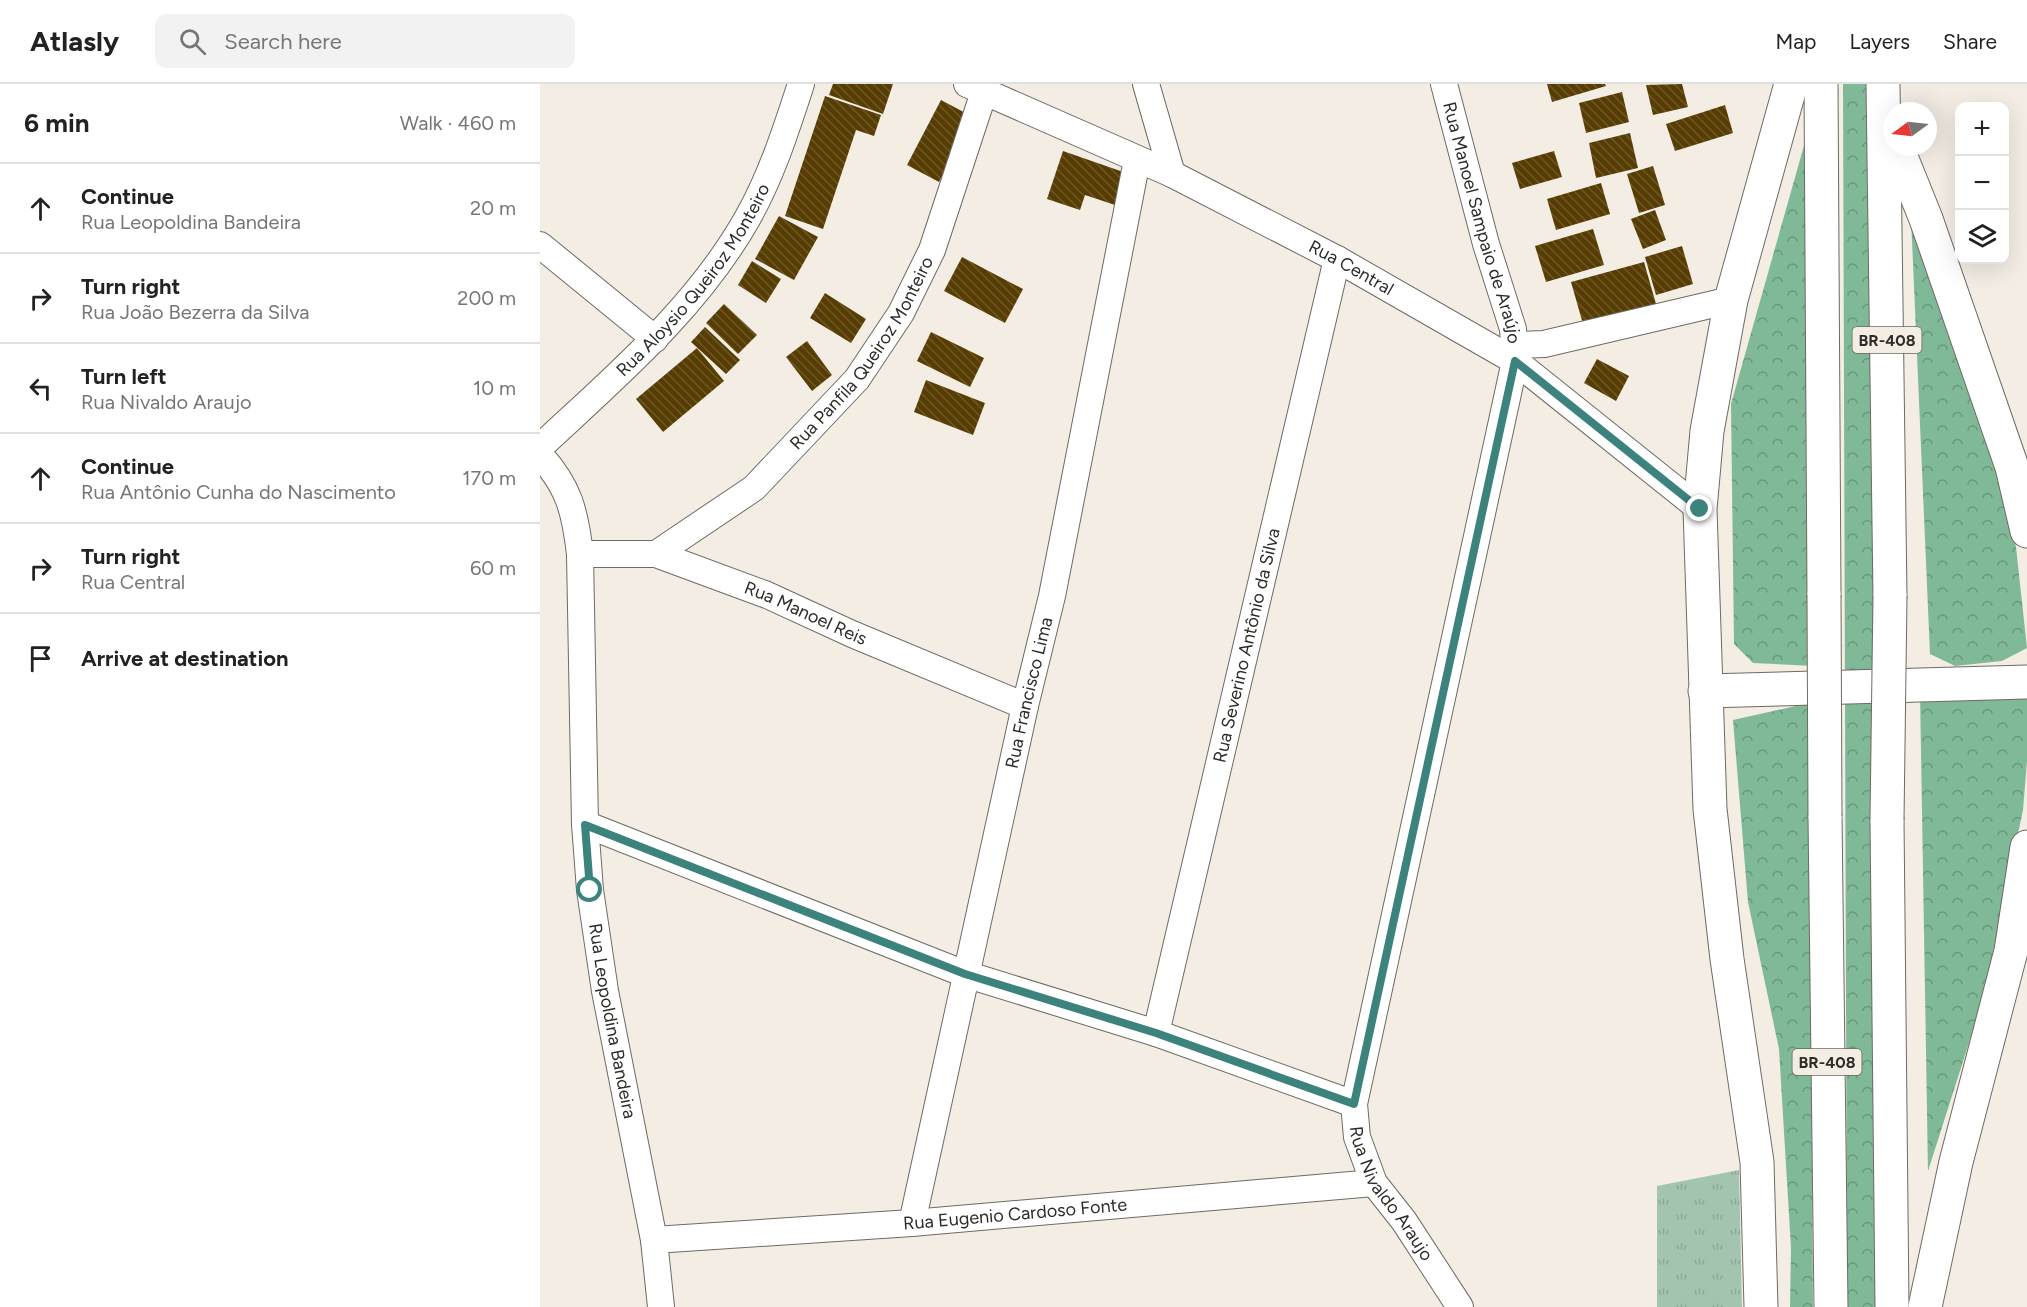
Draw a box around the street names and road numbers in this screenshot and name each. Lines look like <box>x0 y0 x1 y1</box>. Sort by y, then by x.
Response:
street label: Rua Manoel Sampaio de Araújo <box>1438 99 1525 344</box>
street label: Rua Aloysio Queiroz Monteiro <box>612 180 774 381</box>
street label: Rua Central <box>1305 235 1398 300</box>
street label: Rua Panfila Queiroz Monteiro <box>785 253 938 454</box>
road number: BR-408 <box>1852 327 1922 353</box>
street label: Rua Severino Antônio da Silva <box>1209 526 1285 765</box>
street label: Rua Manoel Reis <box>741 577 870 650</box>
street label: Rua Francisco Lima <box>1001 615 1057 771</box>
street label: Rua Leopoldina Bandeira <box>584 922 641 1120</box>
road number: BR-408 <box>1792 1049 1862 1075</box>
street label: Rua Nivaldo Araujo <box>1345 1125 1438 1265</box>
street label: Rua Eugenio Cardoso Fonte <box>902 1193 1128 1235</box>

